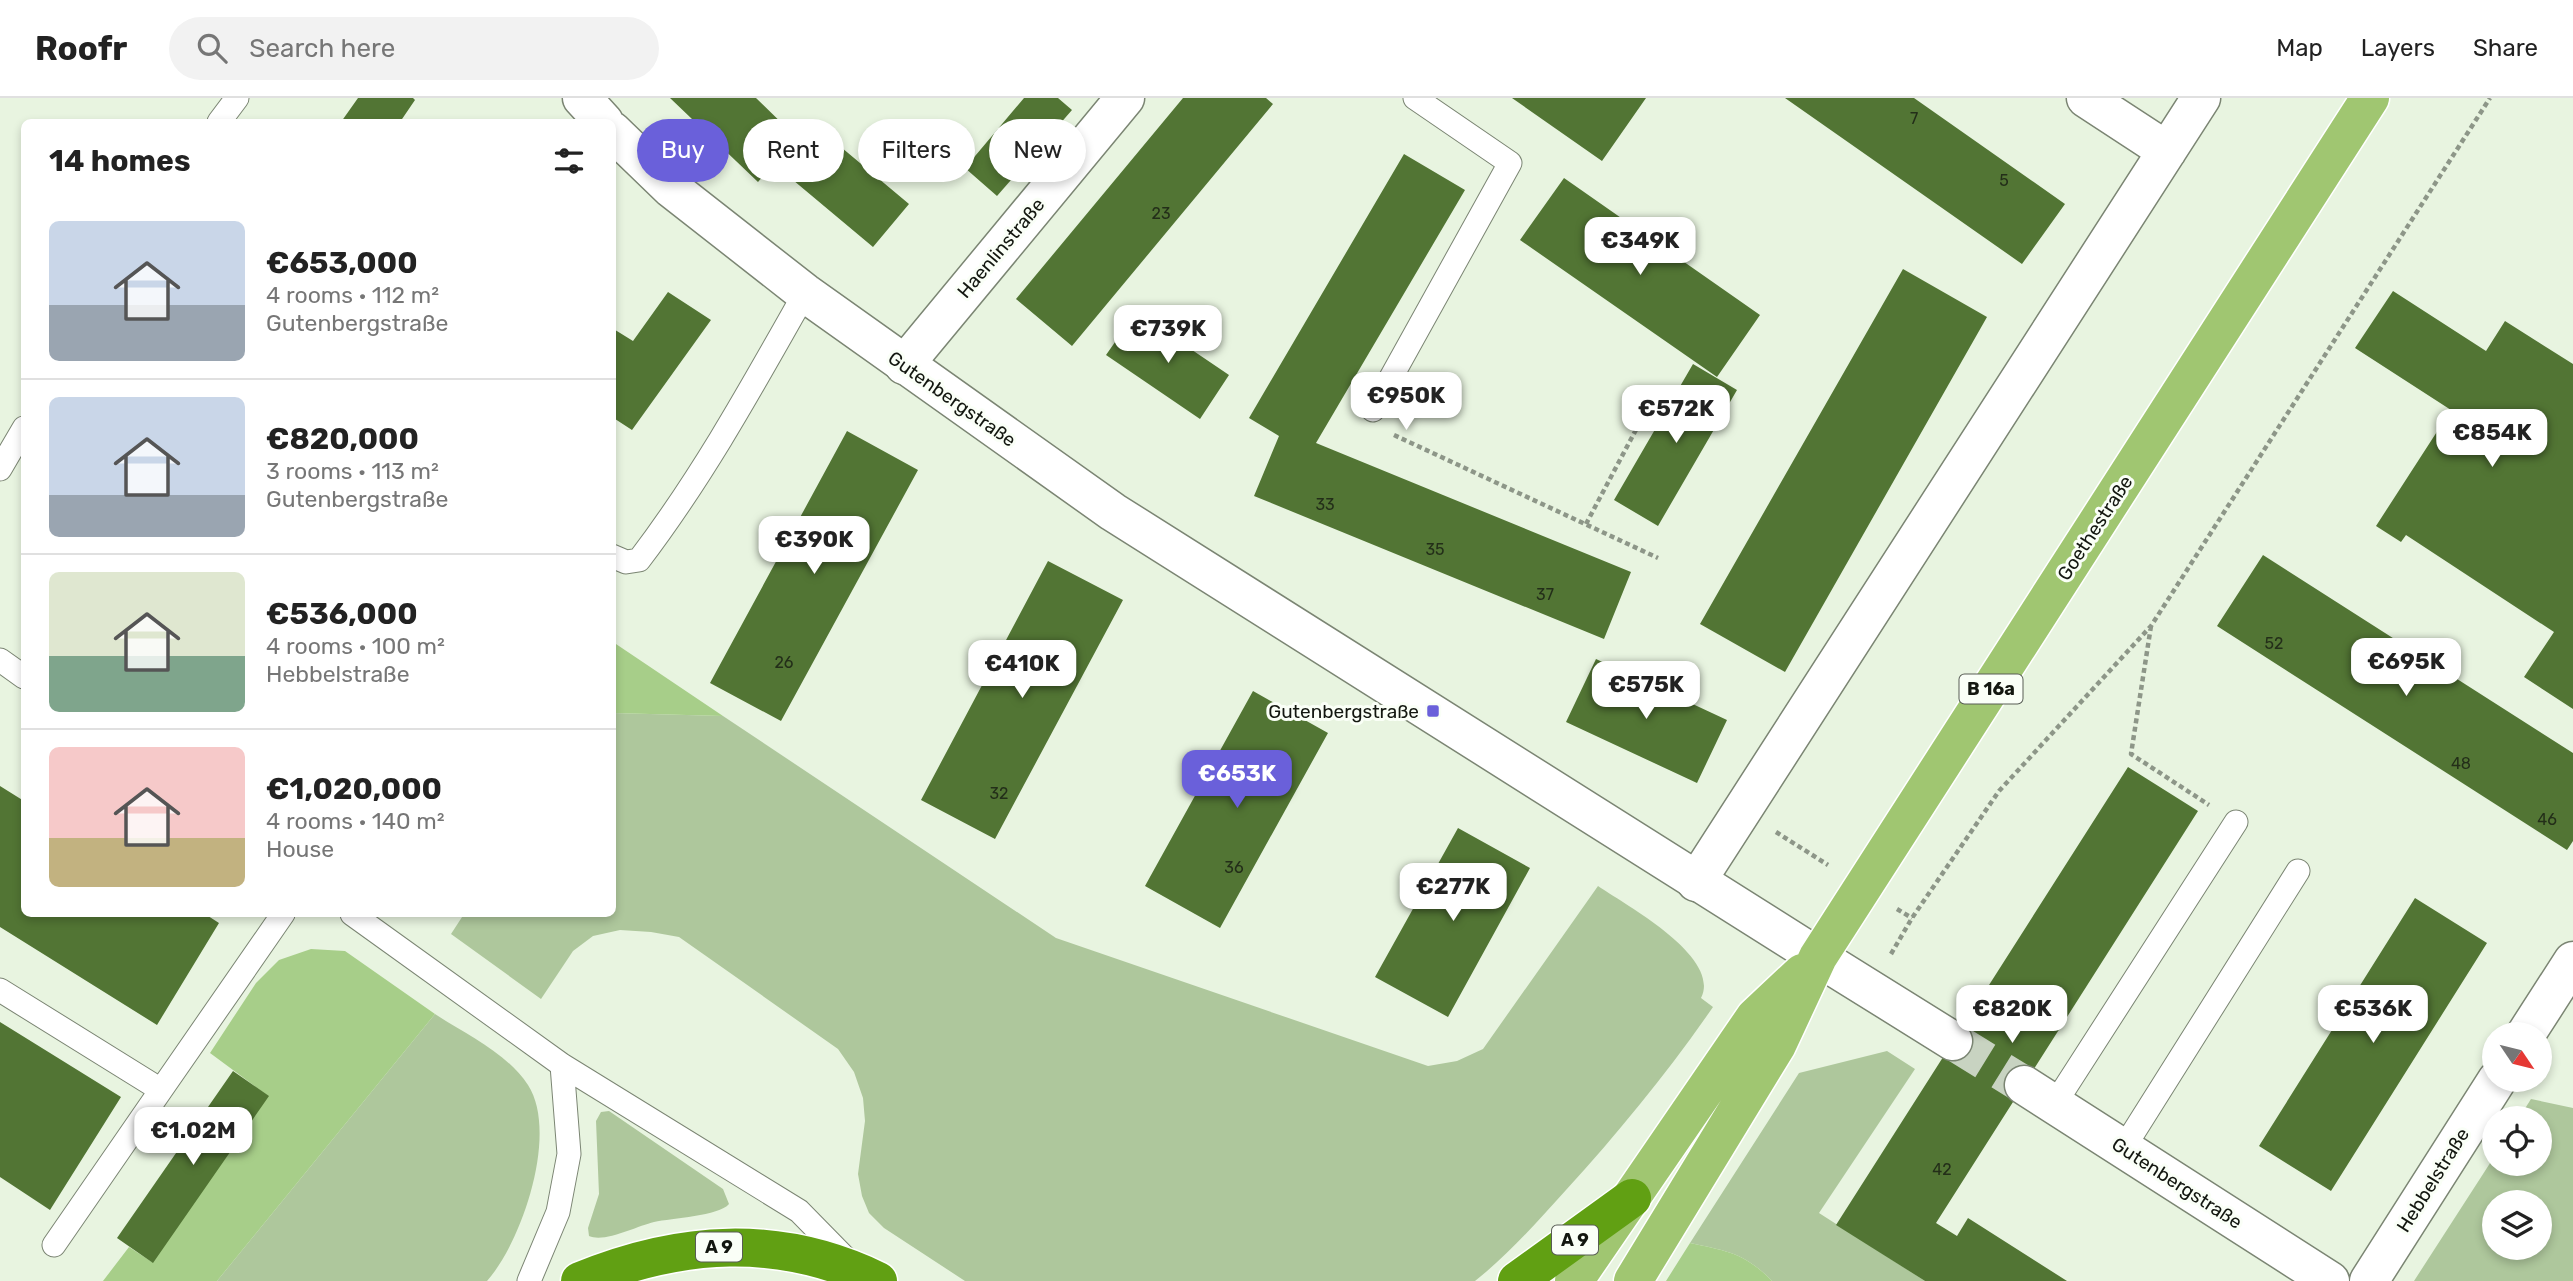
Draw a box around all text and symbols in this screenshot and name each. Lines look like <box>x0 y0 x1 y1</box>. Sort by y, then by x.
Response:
search box <box>169 17 659 80</box>
text: Roofr <box>35 29 127 68</box>
icon: search <box>193 29 231 67</box>
text: Search here <box>249 33 395 64</box>
text: Map <box>2276 34 2323 62</box>
text: Layers <box>2361 34 2435 62</box>
text: Share <box>2473 34 2538 62</box>
house number: 7 <box>1910 109 1918 128</box>
chip: Buy <box>637 119 729 182</box>
chip: Rent <box>743 119 844 182</box>
chip: Filters <box>858 119 975 182</box>
chip: New <box>989 119 1086 182</box>
icon: filters <box>550 142 588 180</box>
text: 14 homes <box>49 143 191 179</box>
house number: 5 <box>1999 171 2009 190</box>
street label: Haenlinstraße <box>953 193 1049 303</box>
house number: 23 <box>1151 204 1171 223</box>
pin: €349K <box>1591 218 1689 277</box>
text: €349K <box>1601 226 1679 254</box>
text: €653,000 <box>266 245 418 281</box>
icon: home <box>105 249 189 333</box>
text: 4 rooms · 112 m² <box>266 281 439 309</box>
pin: €739K <box>1119 306 1217 365</box>
text: Gutenbergstraße <box>266 309 449 337</box>
text: €739K <box>1130 314 1206 342</box>
street label: Gutenbergstraße <box>884 346 1020 452</box>
pin: €950K <box>1357 372 1455 432</box>
text: €950K <box>1367 381 1445 409</box>
pin: €572K <box>1627 386 1725 445</box>
text: €572K <box>1638 394 1714 422</box>
pin: €854K <box>2443 410 2541 469</box>
text: €854K <box>2452 418 2532 446</box>
text: €820,000 <box>266 421 419 457</box>
icon: home <box>105 425 189 509</box>
text: 3 rooms · 113 m² <box>266 457 439 485</box>
street label: Goethestraße <box>2053 471 2137 585</box>
text: Gutenbergstraße <box>266 485 449 513</box>
house number: 33 <box>1315 495 1335 514</box>
pin: €390K <box>765 517 863 576</box>
text: €390K <box>775 525 853 553</box>
house number: 35 <box>1425 540 1445 559</box>
house number: 37 <box>1536 585 1554 604</box>
text: €536,000 <box>266 596 418 632</box>
icon: home <box>105 600 189 684</box>
text: 4 rooms · 100 m² <box>266 632 445 660</box>
house number: 52 <box>2265 634 2283 653</box>
pin: €695K <box>2357 638 2455 698</box>
pin: €410K <box>973 640 1071 700</box>
text: €695K <box>2367 647 2445 675</box>
text: €410K <box>984 649 1060 677</box>
house number: 26 <box>774 653 794 672</box>
text: Hebbelstraße <box>266 660 410 688</box>
pin: €575K <box>1597 662 1695 721</box>
text: €575K <box>1608 670 1684 698</box>
road number: B 16a <box>1960 674 2022 704</box>
place label: Gutenbergstraße <box>1268 700 1419 723</box>
marker: Gutenbergstraße <box>1425 703 1441 719</box>
pin: €653K <box>1188 750 1286 810</box>
house number: 48 <box>2451 754 2471 773</box>
text: €653K <box>1198 759 1276 787</box>
text: €1,020,000 <box>266 771 442 807</box>
icon: home <box>105 775 189 859</box>
house number: 32 <box>989 784 1009 803</box>
text: 4 rooms · 140 m² <box>266 807 445 835</box>
house number: 46 <box>2537 810 2557 829</box>
text: House <box>266 835 334 863</box>
house number: 36 <box>1224 858 1244 877</box>
pin: €277K <box>1404 864 1502 923</box>
text: €277K <box>1416 872 1490 900</box>
pin: €820K <box>1963 986 2061 1045</box>
pin: €536K <box>2324 986 2422 1045</box>
text: €820K <box>1972 994 2052 1022</box>
text: €536K <box>2334 994 2412 1022</box>
north arrow <box>2482 1022 2552 1092</box>
map controls <box>2482 1022 2552 1260</box>
button: locate <box>2482 1106 2552 1176</box>
pin: €1.02M <box>136 1108 250 1167</box>
text: €1.02M <box>150 1116 236 1144</box>
street label: Hebbelstraße <box>2392 1124 2474 1236</box>
street label: Gutenbergstraße <box>2108 1132 2246 1234</box>
house number: 42 <box>1932 1160 1952 1179</box>
button: layers <box>2482 1190 2552 1260</box>
road number: A 9 <box>1552 1226 1598 1254</box>
road number: A 9 <box>696 1232 742 1262</box>

